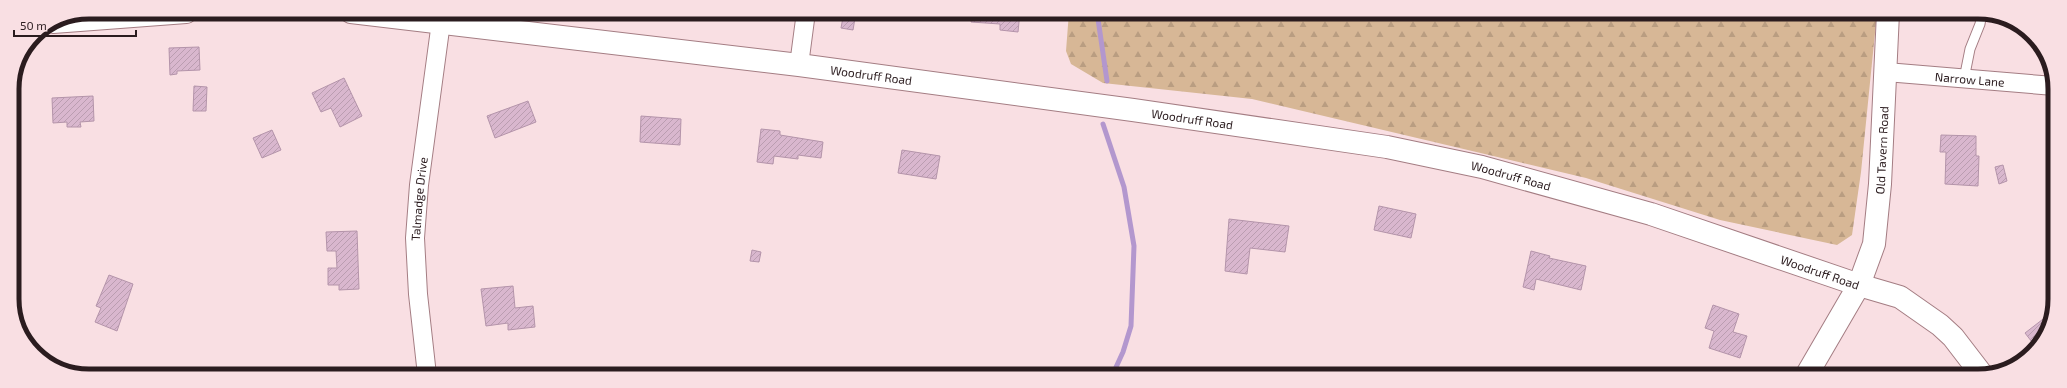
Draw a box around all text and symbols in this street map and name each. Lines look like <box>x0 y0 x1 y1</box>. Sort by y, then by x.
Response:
scale bar <box>14 12 136 38</box>
text: 50 m <box>20 18 47 32</box>
street label: Woodruff Road <box>830 62 913 87</box>
street label: Narrow Lane <box>1934 69 2005 89</box>
street label: Woodruff Road <box>1151 106 1234 131</box>
street label: Old Tavern Road <box>1872 106 1891 195</box>
street label: Talmadge Drive <box>408 156 430 241</box>
street label: Woodruff Road <box>1470 158 1553 193</box>
street label: Woodruff Road <box>1779 252 1861 292</box>

